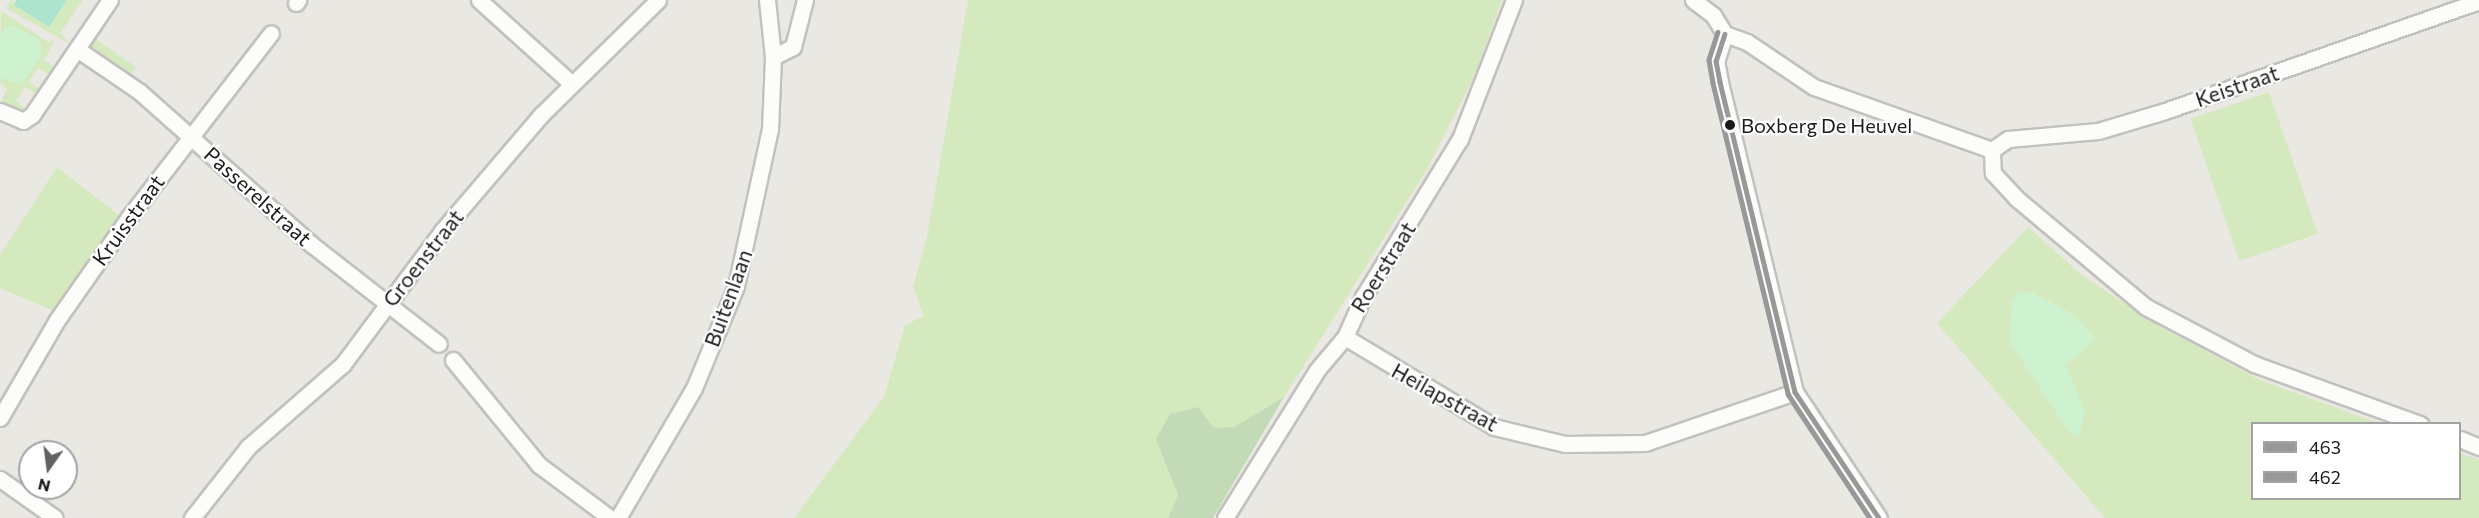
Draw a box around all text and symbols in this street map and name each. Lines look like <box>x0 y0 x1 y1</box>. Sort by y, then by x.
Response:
street label: Keistraat <box>2192 60 2282 112</box>
place label: Boxberg De Heuvel <box>1741 113 1912 137</box>
marker: Boxberg De Heuvel <box>1724 119 1736 131</box>
street label: Passerelstraat <box>199 141 317 251</box>
street label: Kruisstraat <box>87 170 169 270</box>
street label: Groenstraat <box>377 205 469 311</box>
street label: Roerstraat <box>1345 217 1421 317</box>
street label: Buitenlaan <box>699 246 757 350</box>
street label: Heilapstraat <box>1387 357 1503 437</box>
legend <box>2251 422 2461 500</box>
text: 463 <box>2309 436 2341 458</box>
north arrow <box>18 440 78 500</box>
text: 462 <box>2309 466 2341 488</box>
text: N <box>36 475 52 497</box>

